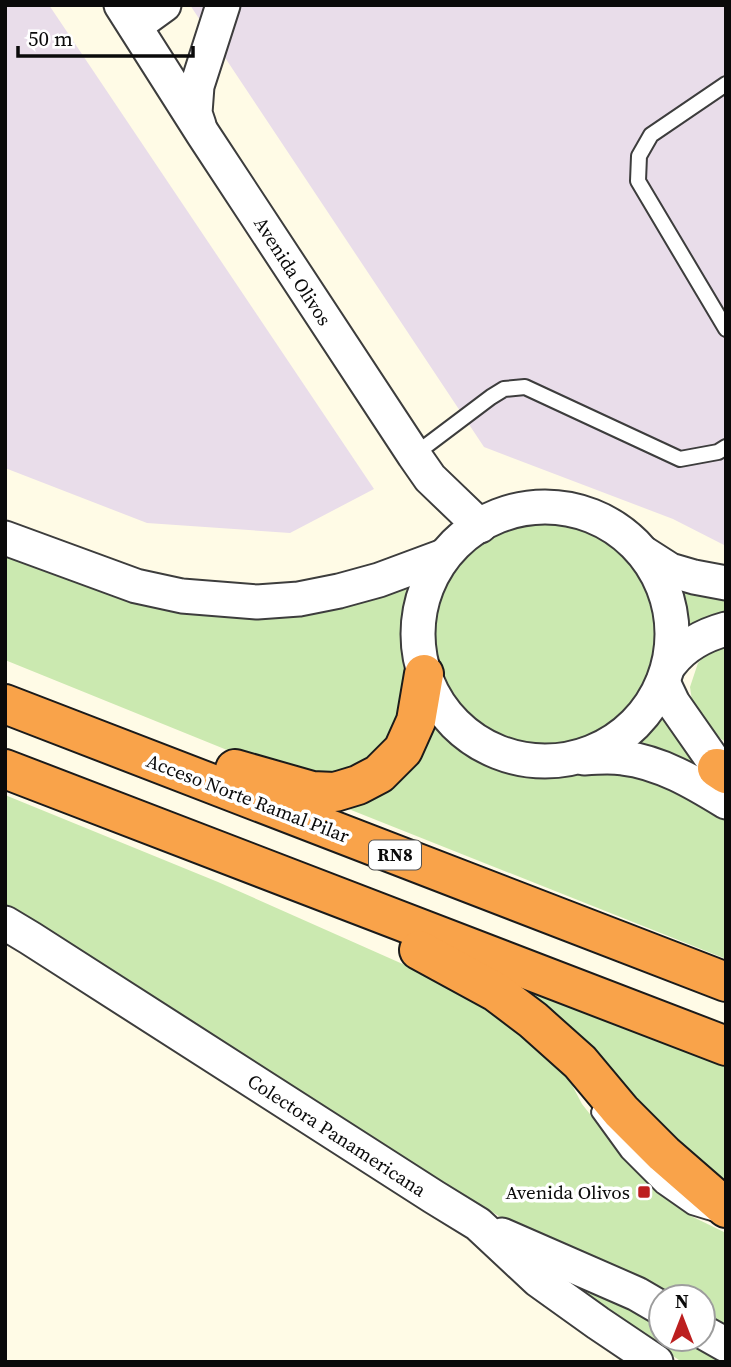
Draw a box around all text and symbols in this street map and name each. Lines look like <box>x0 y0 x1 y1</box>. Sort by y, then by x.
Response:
scale bar <box>18 14 192 58</box>
text: 50 m <box>28 24 73 53</box>
street label: Avenida Olivos <box>248 212 338 330</box>
street label: Acceso Norte Ramal Pilar <box>143 747 353 849</box>
road number: RN8 <box>369 840 421 870</box>
street label: Colectora Panamericana <box>243 1068 431 1203</box>
place label: Avenida Olivos <box>505 1179 630 1205</box>
marker: Avenida Olivos <box>636 1184 652 1200</box>
north arrow <box>647 1283 717 1353</box>
text: N <box>675 1288 689 1314</box>

